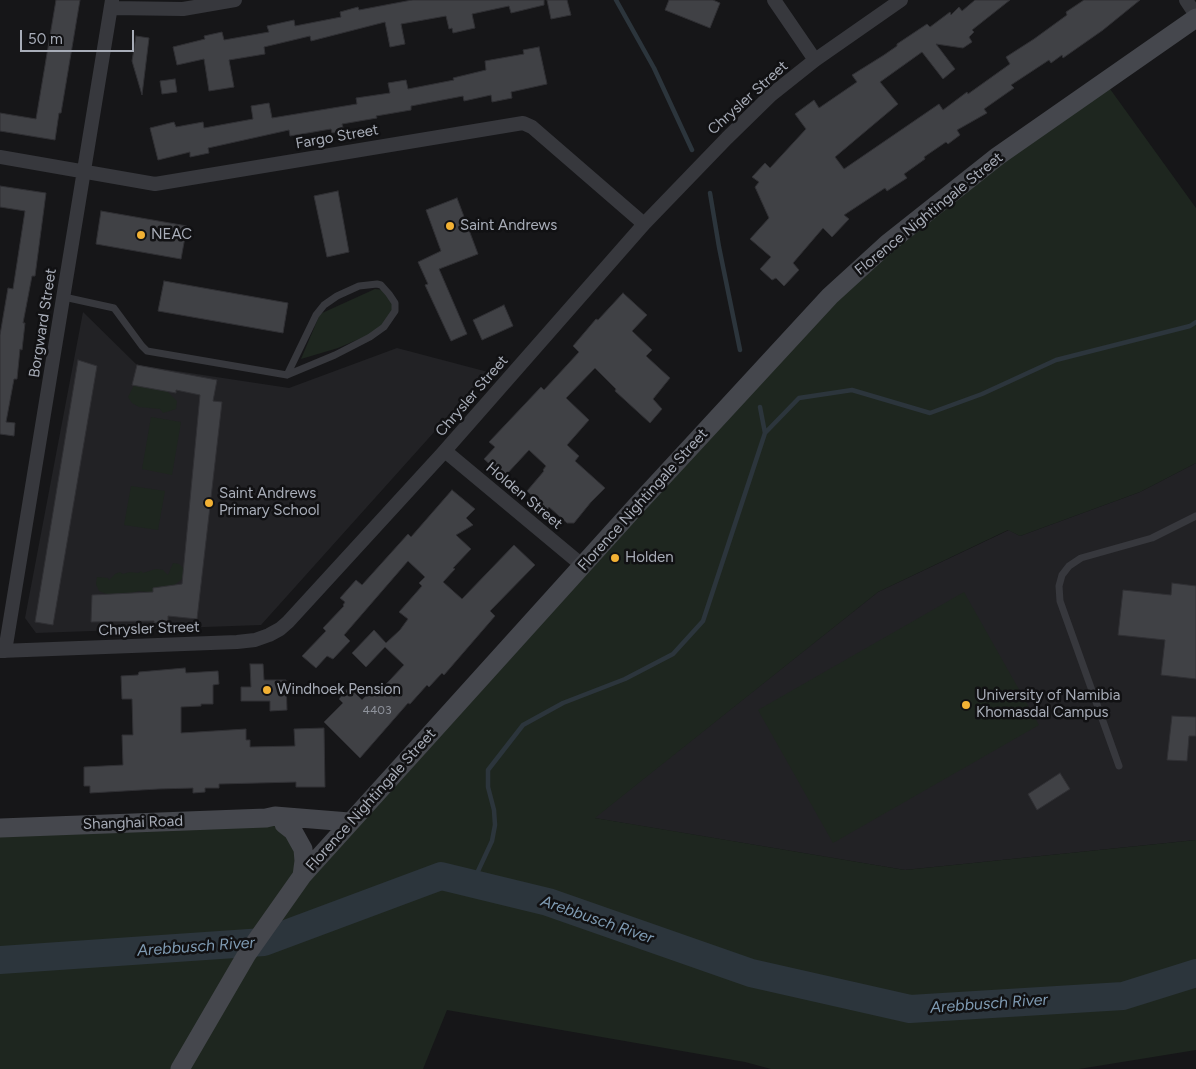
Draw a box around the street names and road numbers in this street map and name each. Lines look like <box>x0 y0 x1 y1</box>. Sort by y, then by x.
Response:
street label: Chrysler Street <box>704 57 792 139</box>
street label: Fargo Street <box>294 121 380 153</box>
street label: Florence Nightingale Street <box>851 149 1007 279</box>
street label: Borgward Street <box>25 267 61 379</box>
street label: Chrysler Street <box>432 352 512 440</box>
street label: Florence Nightingale Street <box>574 425 712 575</box>
street label: Holden Street <box>482 459 566 533</box>
street label: Chrysler Street <box>98 618 200 640</box>
street label: Florence Nightingale Street <box>302 725 440 875</box>
street label: Shanghai Road <box>83 812 183 834</box>

